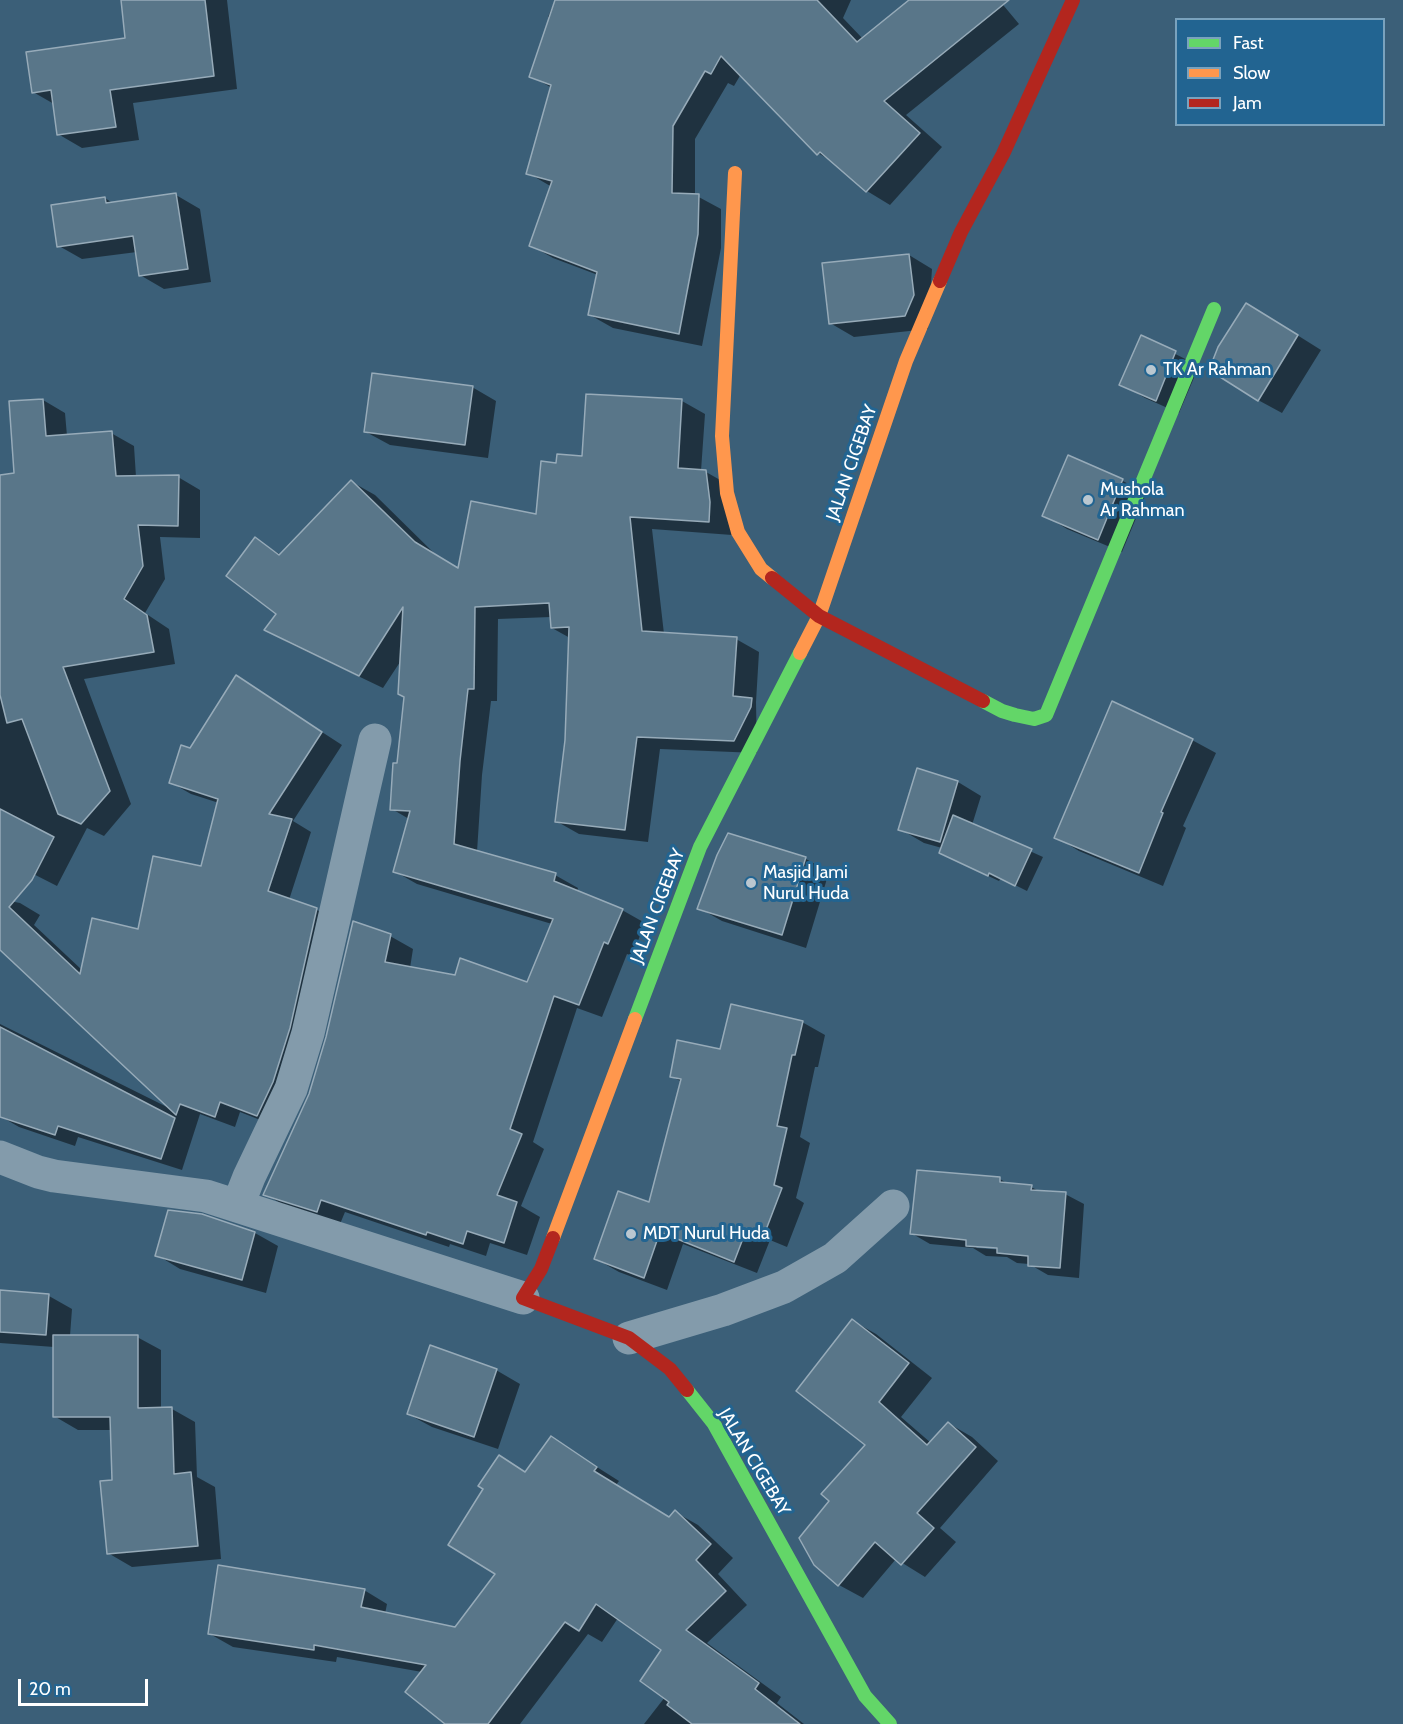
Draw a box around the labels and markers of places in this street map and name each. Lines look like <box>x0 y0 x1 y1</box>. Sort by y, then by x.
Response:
place label: TK Ar Rahman <box>1163 359 1271 381</box>
marker: TK Ar Rahman <box>1144 363 1158 377</box>
place label: Mushola Ar Rahman <box>1100 479 1184 522</box>
marker: Mushola Ar Rahman <box>1081 493 1095 507</box>
place label: Masjid Jami Nurul Huda <box>763 862 849 904</box>
marker: Masjid Jami Nurul Huda <box>744 876 758 890</box>
place label: MDT Nurul Huda <box>643 1223 770 1245</box>
marker: MDT Nurul Huda <box>624 1227 638 1241</box>

